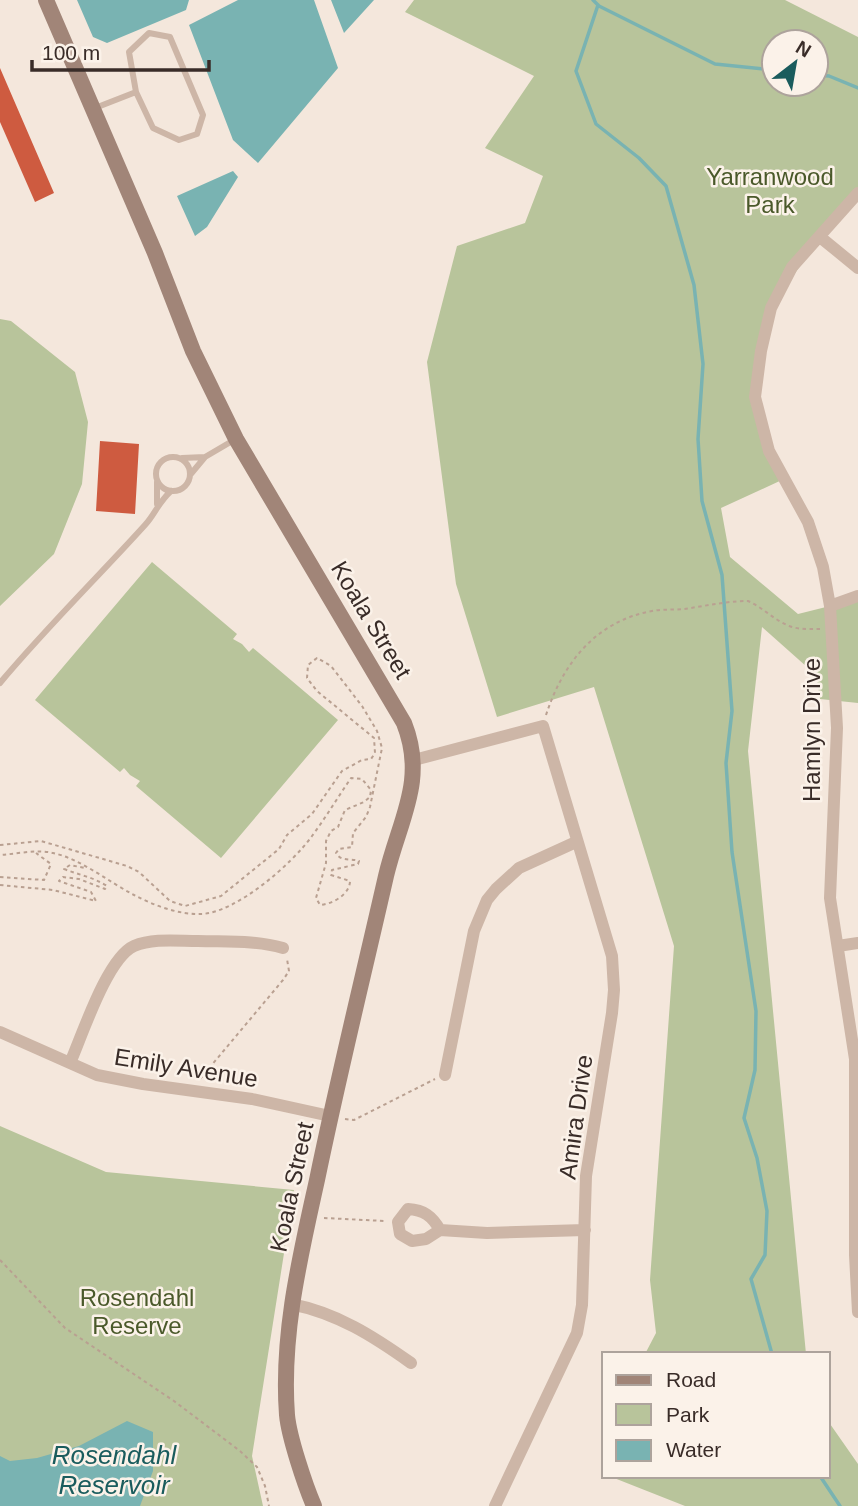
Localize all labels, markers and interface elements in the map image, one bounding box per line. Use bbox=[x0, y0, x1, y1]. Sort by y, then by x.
scale bar bbox=[32, 28, 208, 72]
north arrow bbox=[760, 28, 830, 98]
text: N bbox=[792, 36, 815, 61]
text: 100 m bbox=[42, 41, 100, 64]
park label: Yarranwood Park bbox=[706, 163, 834, 218]
street label: Koala Street bbox=[326, 556, 417, 684]
street label: Hamlyn Drive bbox=[798, 658, 825, 802]
street label: Emily Avenue bbox=[112, 1043, 260, 1092]
street label: Amira Drive bbox=[553, 1053, 598, 1181]
street label: Koala Street bbox=[265, 1119, 319, 1254]
park label: Rosendahl Reserve bbox=[80, 1284, 194, 1339]
legend bbox=[602, 1352, 830, 1478]
text: Road bbox=[666, 1368, 716, 1391]
text: Park bbox=[666, 1403, 710, 1426]
text: Water bbox=[666, 1438, 721, 1461]
water label: Rosendahl Reservoir bbox=[52, 1440, 177, 1500]

